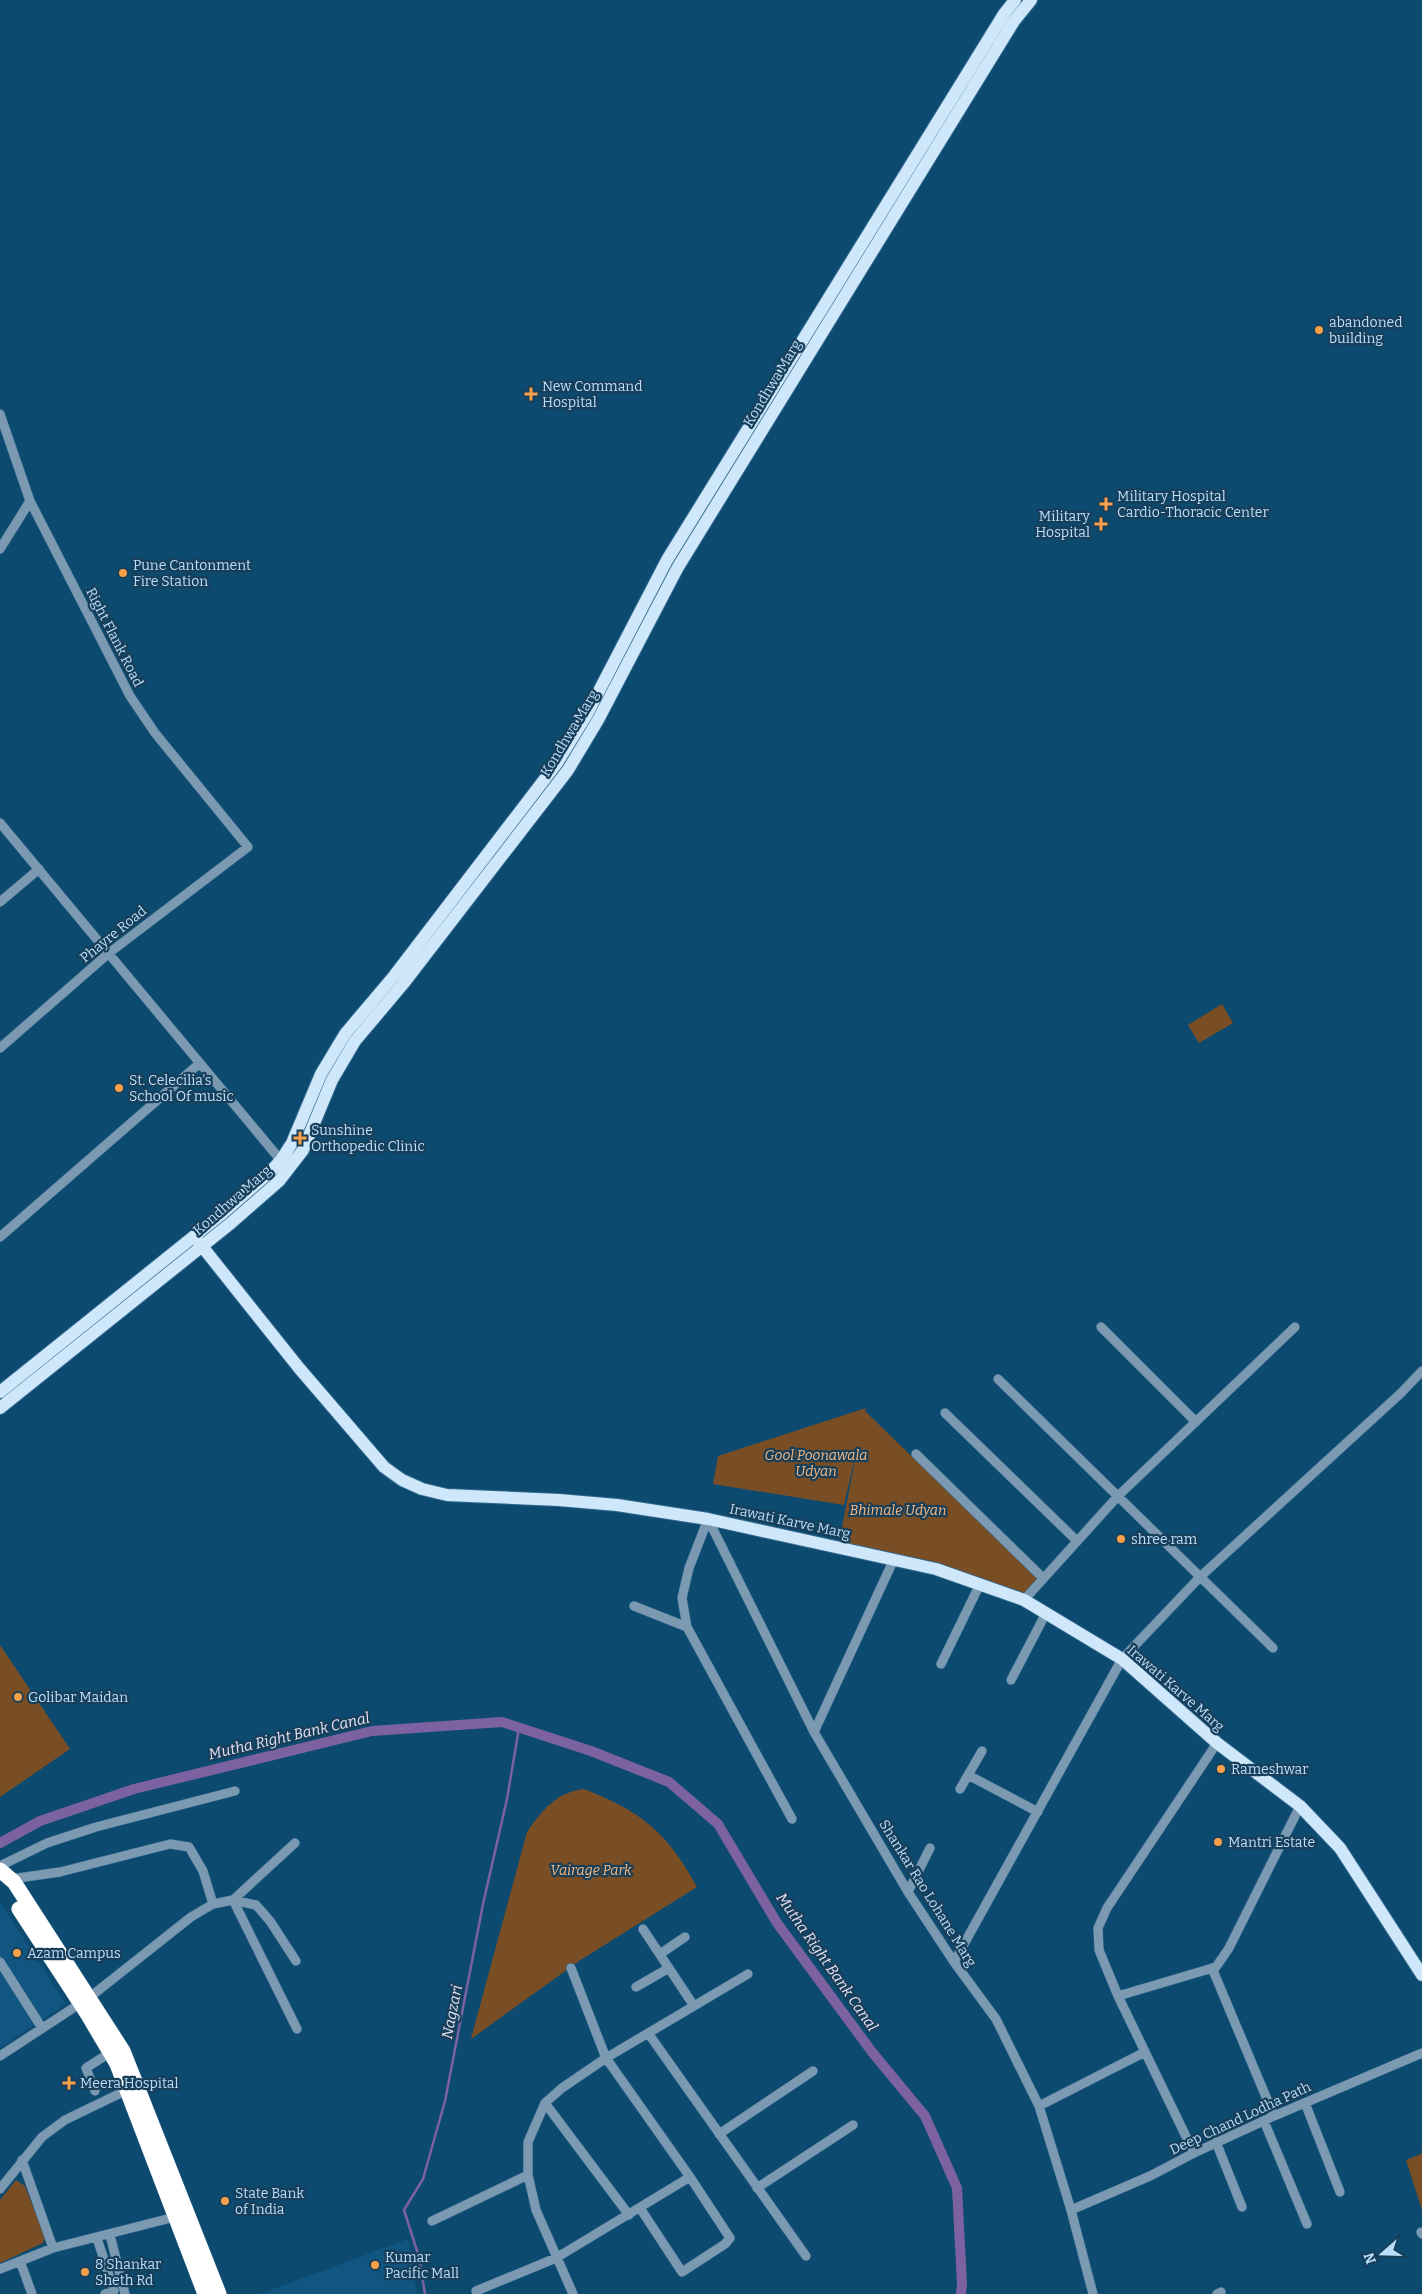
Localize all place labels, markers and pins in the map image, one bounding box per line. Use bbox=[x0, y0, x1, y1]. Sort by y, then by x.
place label: abandoned building bbox=[1329, 314, 1402, 347]
marker: abandoned building bbox=[1313, 324, 1325, 336]
place label: New Command Hospital bbox=[542, 378, 642, 411]
marker: New Command Hospital bbox=[524, 387, 538, 401]
place label: Military Hospital Cardio-Thoracic Center bbox=[1117, 488, 1269, 521]
marker: Military Hospital Cardio-Thoracic Center bbox=[1099, 497, 1113, 511]
place label: Military Hospital bbox=[1035, 508, 1091, 541]
marker: Military Hospital bbox=[1094, 517, 1108, 531]
place label: Pune Cantonment Fire Station bbox=[133, 557, 251, 590]
marker: Pune Cantonment Fire Station bbox=[117, 567, 129, 579]
place label: St. Celecilia's School Of music bbox=[129, 1072, 234, 1105]
marker: St. Celecilia's School Of music bbox=[113, 1082, 125, 1094]
place label: Sunshine Orthopedic Clinic bbox=[311, 1122, 425, 1155]
marker: Sunshine Orthopedic Clinic bbox=[293, 1131, 307, 1145]
place label: shree ram bbox=[1131, 1531, 1198, 1548]
marker: shree ram bbox=[1115, 1533, 1127, 1545]
place label: Golibar Maidan bbox=[28, 1689, 128, 1706]
marker: Golibar Maidan bbox=[12, 1691, 24, 1703]
place label: Rameshwar bbox=[1231, 1761, 1308, 1778]
marker: Rameshwar bbox=[1215, 1763, 1227, 1775]
place label: Mantri Estate bbox=[1228, 1834, 1315, 1851]
marker: Mantri Estate bbox=[1212, 1836, 1224, 1848]
place label: Azam Campus bbox=[27, 1945, 121, 1962]
marker: Azam Campus bbox=[11, 1947, 23, 1959]
place label: Meera Hospital bbox=[80, 2075, 179, 2092]
marker: Meera Hospital bbox=[62, 2076, 76, 2090]
place label: State Bank of India bbox=[235, 2185, 304, 2218]
marker: State Bank of India bbox=[219, 2195, 231, 2207]
place label: Kumar Pacific Mall bbox=[385, 2249, 459, 2282]
place label: 8 Shankar Sheth Rd bbox=[95, 2256, 161, 2289]
marker: Kumar Pacific Mall bbox=[369, 2259, 381, 2271]
marker: 8 Shankar Sheth Rd bbox=[79, 2266, 91, 2278]

